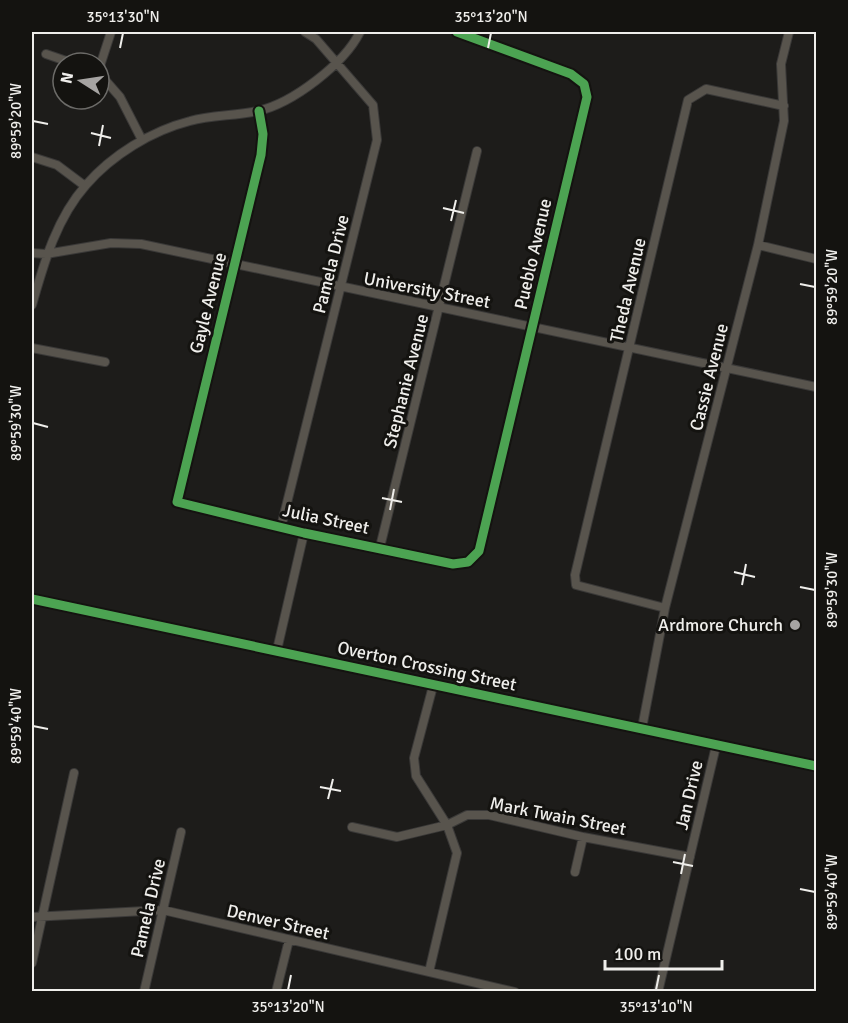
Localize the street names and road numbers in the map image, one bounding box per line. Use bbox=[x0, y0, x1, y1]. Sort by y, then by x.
street label: Pueblo Avenue bbox=[510, 196, 556, 312]
street label: Pamela Drive bbox=[308, 212, 354, 316]
street label: Theda Avenue bbox=[605, 236, 651, 344]
street label: Gayle Avenue bbox=[185, 250, 231, 356]
street label: University Street bbox=[362, 267, 492, 313]
street label: Stephanie Avenue bbox=[379, 312, 433, 450]
street label: Cassie Avenue bbox=[685, 321, 733, 433]
street label: Julia Street bbox=[281, 499, 371, 539]
street label: Overton Crossing Street bbox=[335, 636, 519, 696]
street label: Jan Drive bbox=[670, 758, 708, 832]
street label: Mark Twain Street bbox=[488, 792, 628, 840]
street label: Pamela Drive bbox=[126, 856, 170, 960]
street label: Denver Street bbox=[225, 900, 331, 944]

